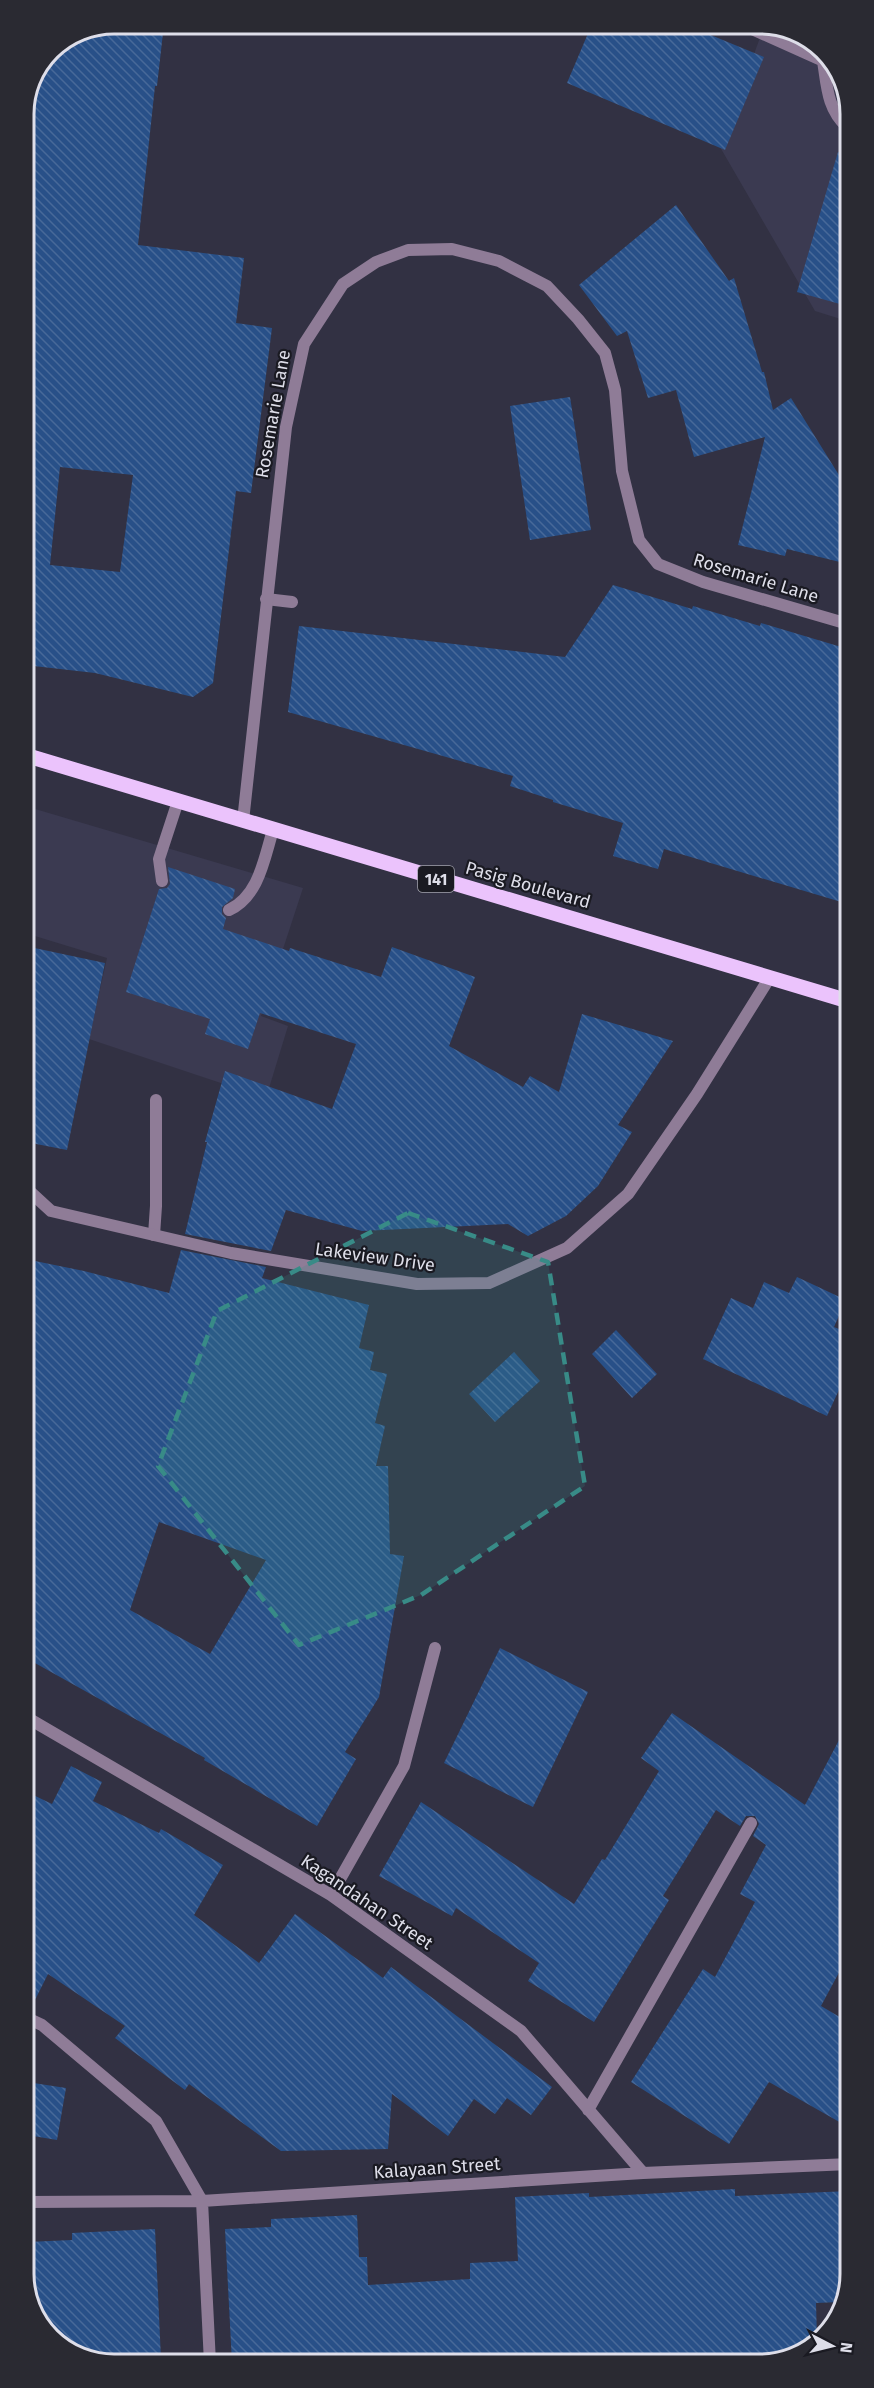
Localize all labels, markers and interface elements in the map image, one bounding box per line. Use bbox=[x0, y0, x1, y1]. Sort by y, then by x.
street label: Rosemarie Lane bbox=[251, 348, 295, 480]
street label: Rosemarie Lane bbox=[691, 548, 821, 608]
street label: Pasig Boulevard bbox=[463, 857, 593, 913]
road number: 141 bbox=[418, 866, 454, 892]
street label: Lakeview Drive bbox=[314, 1238, 436, 1276]
street label: Kagandahan Street bbox=[297, 1850, 438, 1955]
street label: Kalayaan Street bbox=[373, 2153, 502, 2183]
north arrow bbox=[802, 2316, 862, 2376]
text: N bbox=[836, 2341, 856, 2354]

